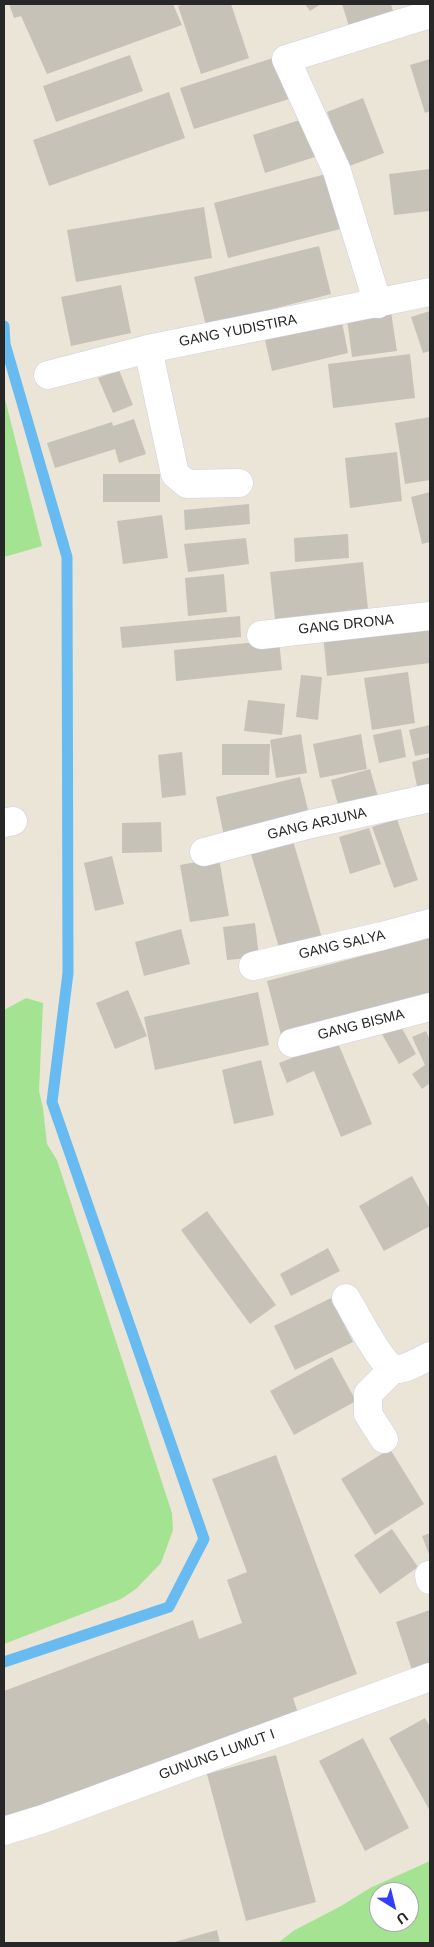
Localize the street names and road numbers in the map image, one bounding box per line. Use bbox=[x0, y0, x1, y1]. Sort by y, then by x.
street label: GANG YUDISTIRA bbox=[178, 311, 298, 351]
street label: GANG DRONA bbox=[298, 612, 394, 638]
street label: GANG ARJUNA bbox=[266, 804, 368, 844]
street label: GANG SALYA bbox=[297, 927, 387, 963]
street label: GANG BISMA bbox=[316, 1006, 406, 1044]
street label: GUNUNG LUMUT I bbox=[157, 1726, 277, 1784]

